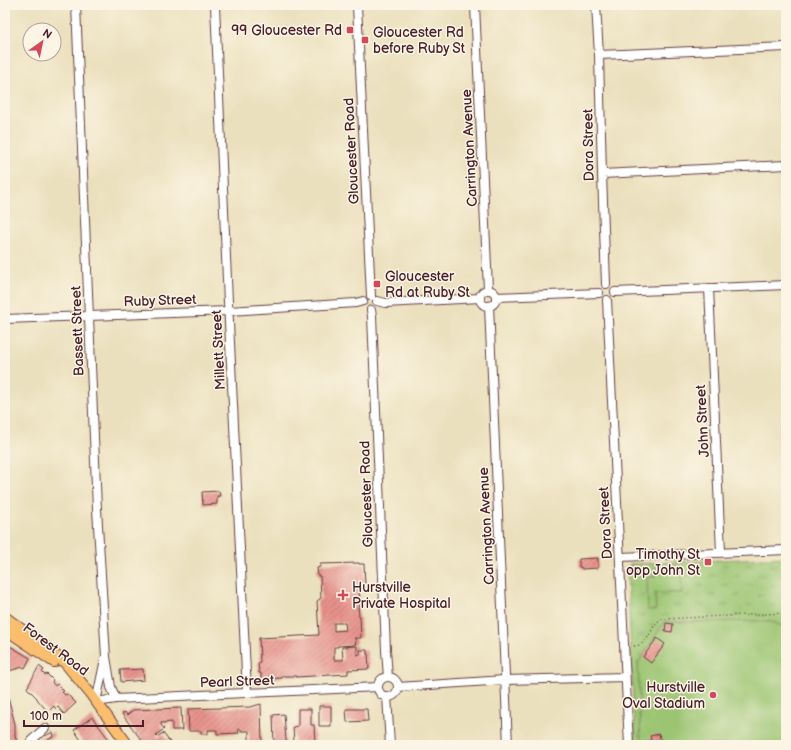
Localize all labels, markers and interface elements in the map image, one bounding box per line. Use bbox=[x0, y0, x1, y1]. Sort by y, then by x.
north arrow bbox=[22, 22, 62, 62]
place label: 99 Gloucester Rd bbox=[231, 22, 342, 39]
place label: Gloucester Rd before Ruby St bbox=[373, 24, 466, 57]
marker: 99 Gloucester Rd bbox=[345, 25, 355, 35]
text: N bbox=[40, 26, 54, 42]
marker: Gloucester Rd before Ruby St bbox=[360, 35, 370, 45]
street label: Carrington Avenue bbox=[458, 89, 481, 207]
street label: Gloucester Road bbox=[340, 97, 363, 205]
street label: Dora Street bbox=[579, 108, 598, 181]
place label: Gloucester Rd at Ruby St bbox=[385, 268, 471, 301]
marker: Gloucester Rd at Ruby St bbox=[372, 279, 382, 289]
street label: Bassett Street bbox=[67, 285, 88, 376]
street label: Ruby Street bbox=[123, 291, 197, 310]
street label: Millett Street bbox=[208, 309, 229, 391]
street label: John Street bbox=[692, 384, 713, 458]
street label: Gloucester Road bbox=[356, 440, 377, 548]
street label: Carrington Avenue bbox=[475, 467, 498, 585]
street label: Dora Street bbox=[595, 486, 616, 560]
place label: Timothy St opp John St bbox=[626, 546, 701, 579]
marker: Timothy St opp John St bbox=[703, 557, 713, 567]
place label: Hurstville Private Hospital bbox=[352, 579, 451, 612]
marker: Hurstville Private Hospital bbox=[337, 589, 349, 601]
street label: Forest Road bbox=[20, 619, 92, 680]
street label: Pearl Street bbox=[199, 672, 275, 691]
place label: Hurstville Oval Stadium bbox=[622, 679, 705, 712]
marker: Hurstville Oval Stadium bbox=[708, 690, 718, 700]
scale bar bbox=[24, 702, 143, 728]
text: 100 m bbox=[30, 709, 62, 724]

